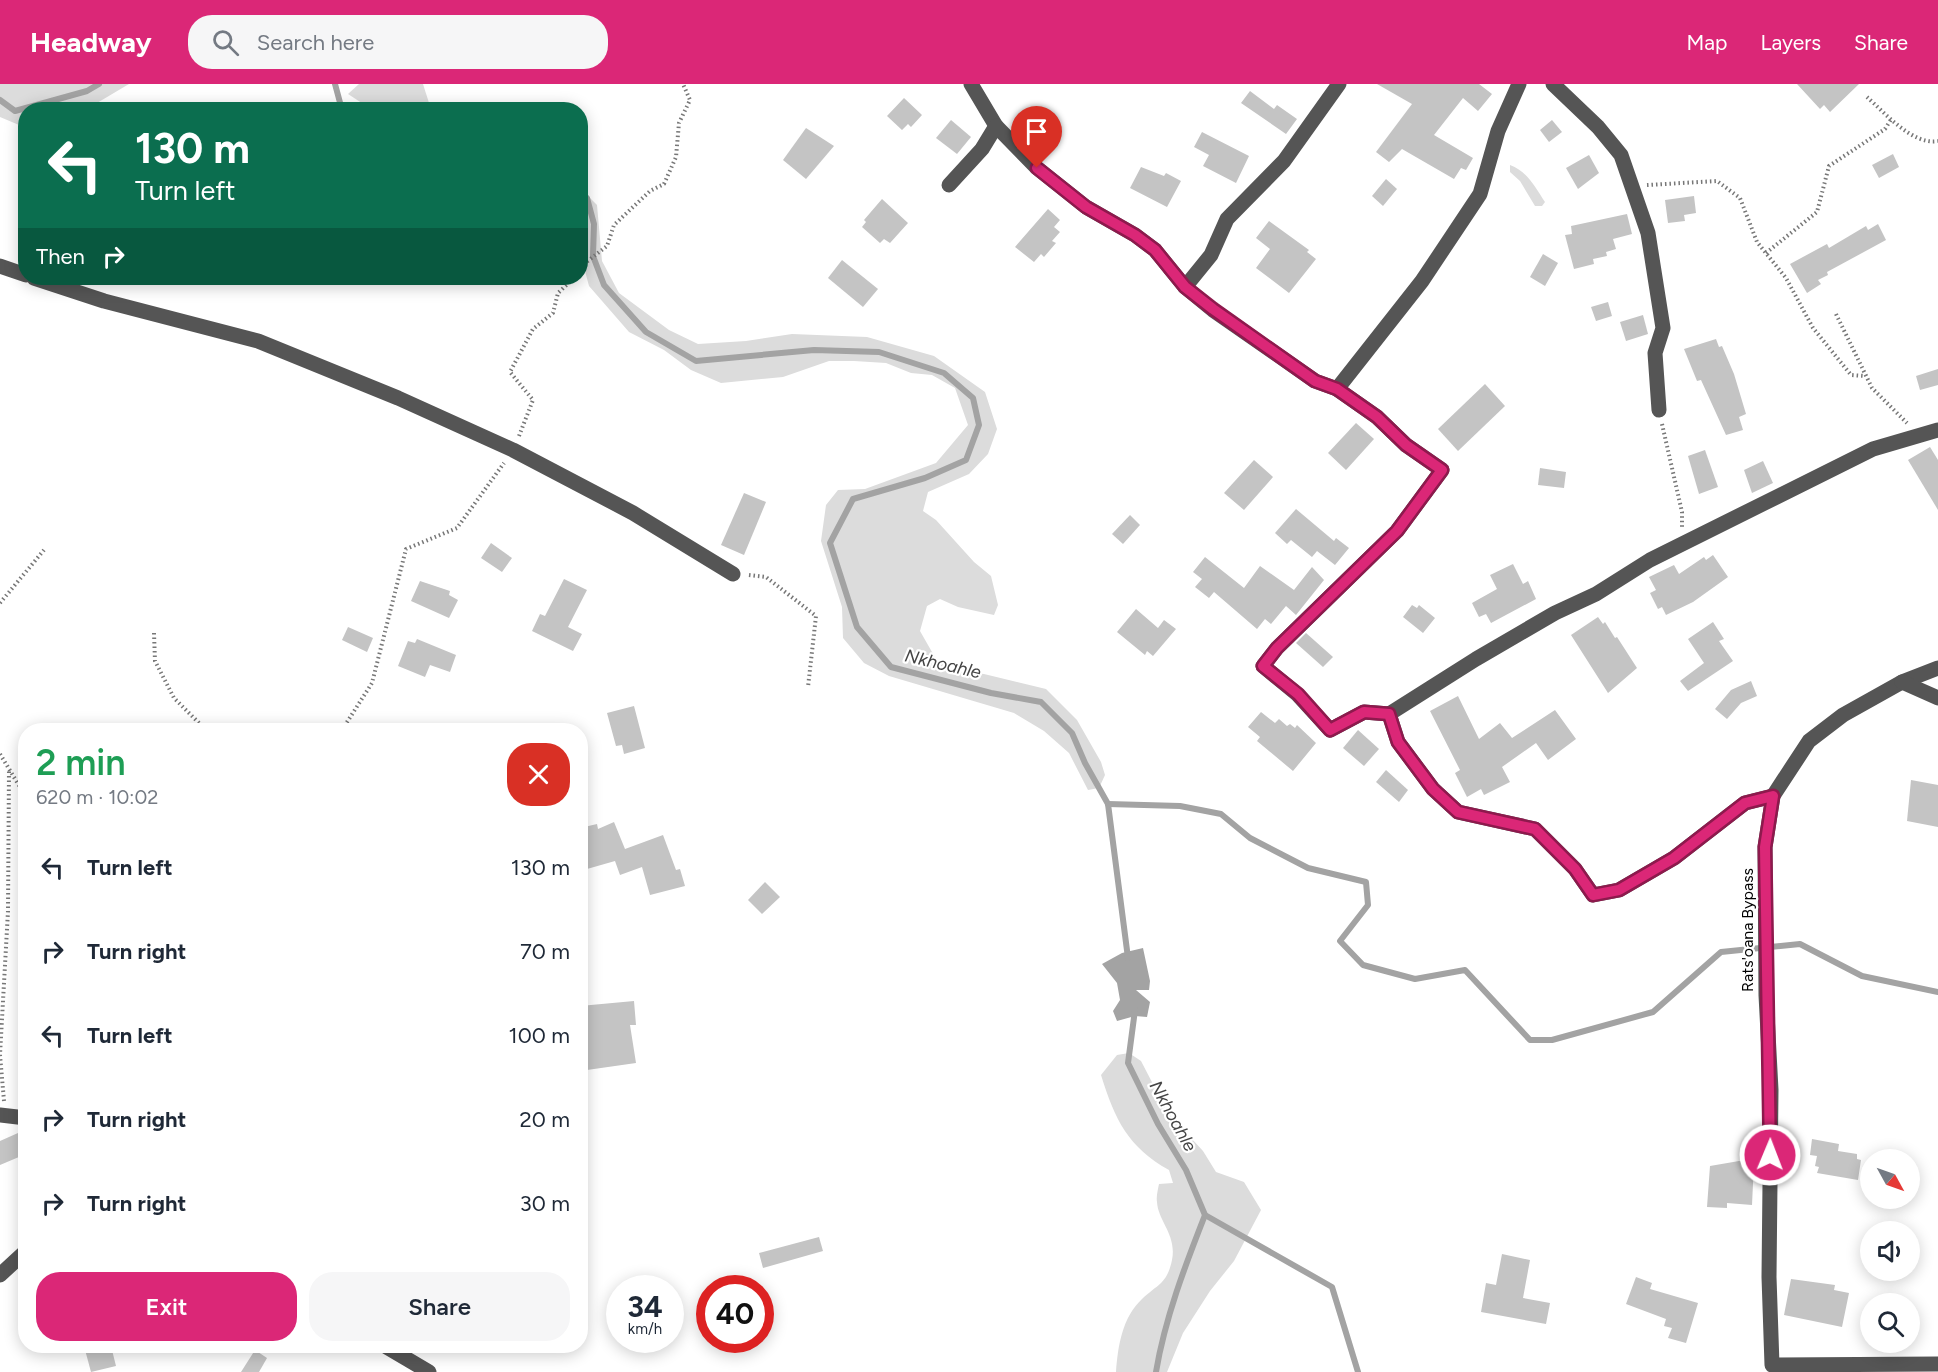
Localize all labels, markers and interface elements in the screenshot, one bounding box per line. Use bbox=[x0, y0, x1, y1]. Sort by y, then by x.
search box bbox=[188, 15, 608, 69]
text: Headway bbox=[30, 25, 152, 59]
icon: search bbox=[209, 26, 242, 59]
text: Search here bbox=[257, 29, 374, 56]
text: Map bbox=[1687, 30, 1727, 55]
text: Layers bbox=[1760, 30, 1821, 55]
text: Share bbox=[1854, 30, 1908, 55]
pin bbox=[1011, 106, 1062, 168]
icon: arrive bbox=[1020, 115, 1053, 148]
text: 130 m bbox=[135, 123, 250, 174]
icon: left bbox=[36, 126, 114, 204]
text: Turn left bbox=[135, 174, 235, 207]
icon: right bbox=[97, 240, 130, 273]
text: Then bbox=[36, 243, 85, 270]
water label: Nkhoahle bbox=[903, 645, 983, 683]
text: 2 min bbox=[36, 741, 126, 784]
button: close bbox=[507, 743, 570, 806]
text: 620 m · 10:02 bbox=[36, 785, 158, 809]
icon: left bbox=[36, 851, 69, 884]
text: Turn left bbox=[87, 854, 173, 881]
text: 130 m bbox=[511, 854, 570, 881]
street label: Rats'oana Bypass bbox=[1738, 868, 1757, 992]
icon: right bbox=[36, 935, 69, 968]
text: Turn right bbox=[87, 938, 186, 965]
text: 70 m bbox=[520, 938, 570, 965]
icon: left bbox=[36, 1019, 69, 1052]
text: Turn left bbox=[87, 1022, 173, 1049]
text: 100 m bbox=[509, 1022, 570, 1049]
water label: Nkhoahle bbox=[1145, 1077, 1202, 1155]
icon: right bbox=[36, 1103, 69, 1136]
text: Turn right bbox=[87, 1106, 186, 1133]
text: 20 m bbox=[519, 1106, 570, 1133]
position arrow bbox=[1738, 1123, 1802, 1187]
north arrow bbox=[1860, 1149, 1920, 1209]
map controls bbox=[1860, 1149, 1920, 1353]
icon: right bbox=[36, 1187, 69, 1220]
text: Turn right bbox=[87, 1190, 186, 1217]
text: 30 m bbox=[520, 1190, 570, 1217]
button: sound bbox=[1860, 1221, 1920, 1281]
button: Exit bbox=[36, 1272, 297, 1341]
button: Share bbox=[309, 1272, 570, 1341]
speed limit sign: 40 bbox=[696, 1275, 774, 1353]
text: 34 bbox=[627, 1288, 663, 1325]
button: search bbox=[1860, 1293, 1920, 1353]
text: km/h bbox=[628, 1320, 662, 1338]

